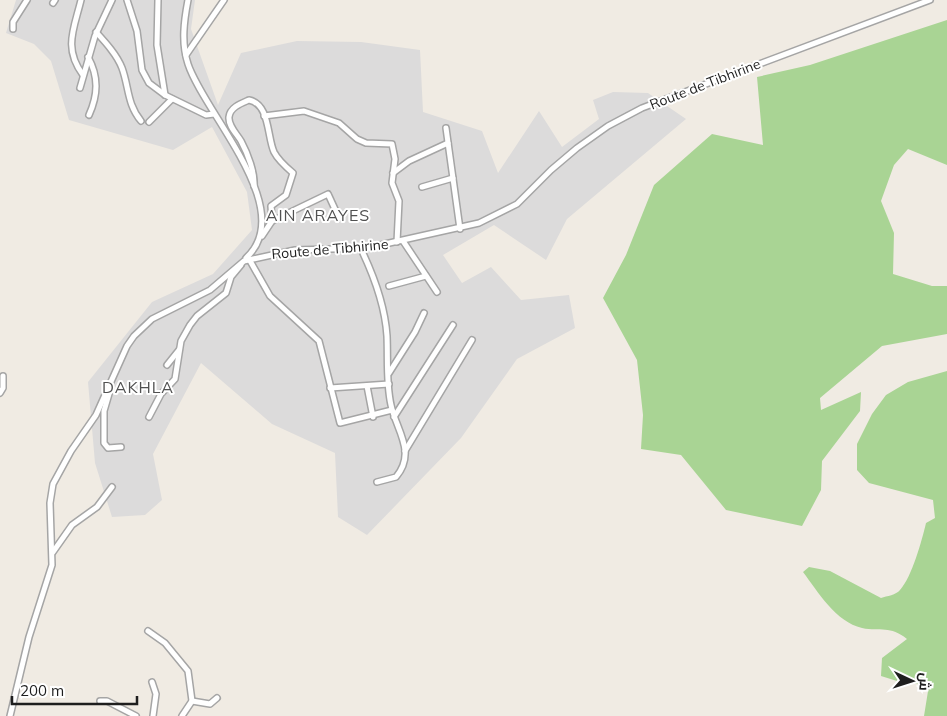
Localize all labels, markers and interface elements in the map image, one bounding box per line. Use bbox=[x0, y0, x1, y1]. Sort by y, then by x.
street label: Route de Tibhirine bbox=[647, 55, 763, 113]
district label: AIN ARAYES bbox=[266, 205, 370, 225]
street label: Route de Tibhirine bbox=[271, 235, 389, 263]
district label: DAKHLA bbox=[102, 377, 174, 397]
north arrow bbox=[887, 656, 937, 706]
text: ش bbox=[915, 672, 935, 692]
scale bar bbox=[12, 674, 138, 706]
text: 200 m bbox=[20, 681, 64, 700]

